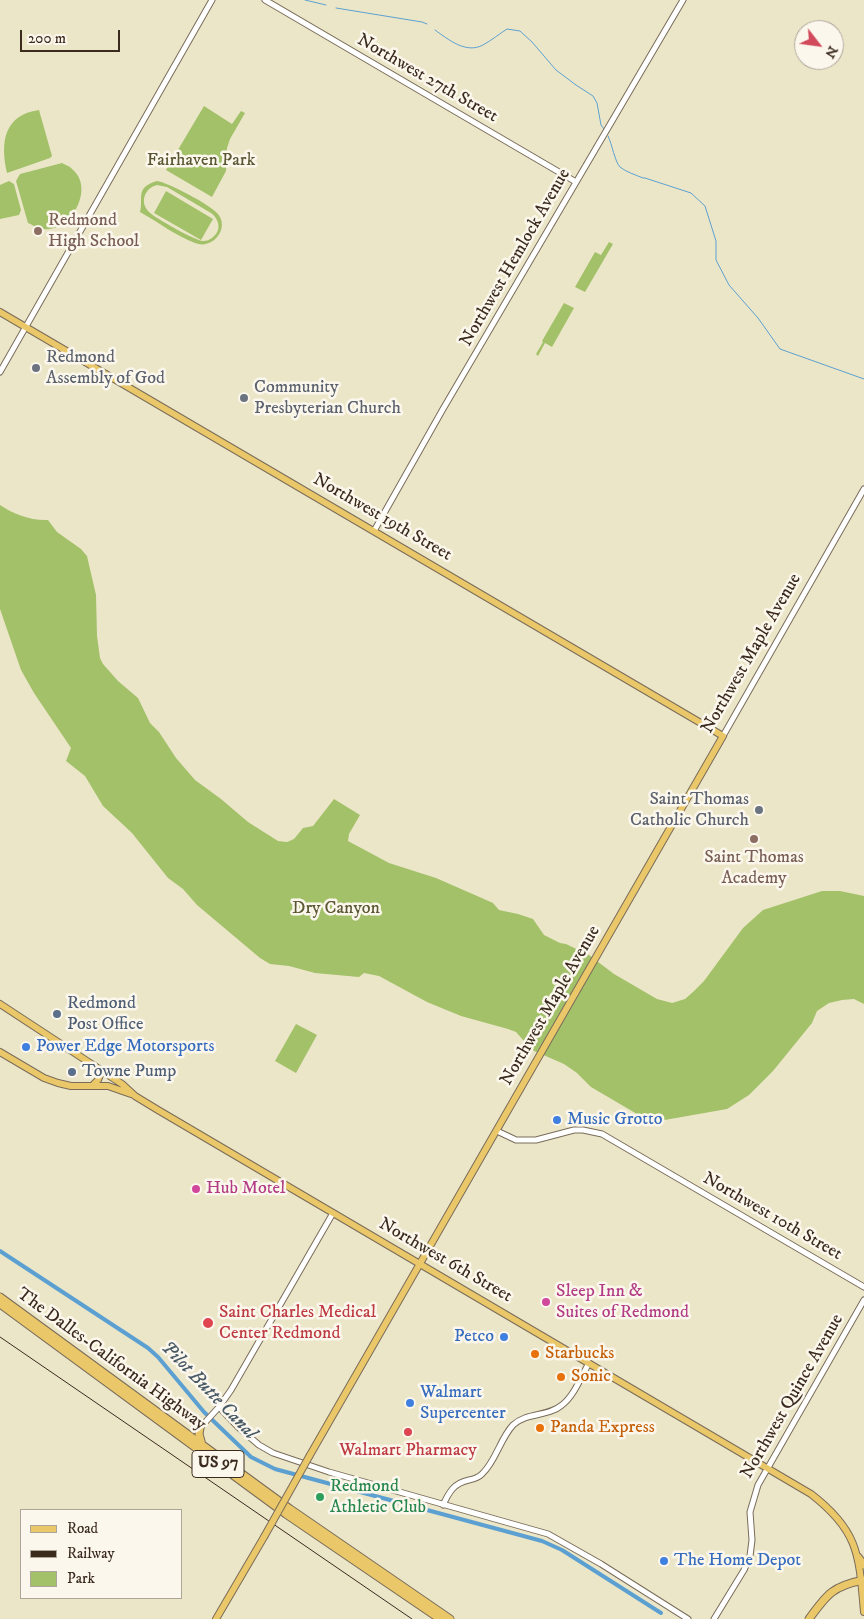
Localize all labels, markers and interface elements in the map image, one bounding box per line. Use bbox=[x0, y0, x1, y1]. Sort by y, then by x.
scale bar bbox=[22, 20, 122, 52]
north arrow bbox=[794, 20, 844, 70]
text: 200 m bbox=[28, 29, 66, 48]
street label: Northwest 27th Street bbox=[353, 30, 501, 128]
text: N bbox=[820, 43, 842, 61]
park label: Fairhaven Park bbox=[147, 150, 255, 172]
street label: Northwest Hemlock Avenue bbox=[456, 165, 576, 351]
place label: Redmond High School bbox=[48, 210, 139, 252]
marker: Redmond High School bbox=[32, 225, 44, 237]
place label: Redmond Assembly of God bbox=[46, 347, 165, 389]
marker: Redmond Assembly of God bbox=[30, 362, 42, 374]
place label: Community Presbyterian Church bbox=[254, 377, 401, 419]
marker: Community Presbyterian Church bbox=[238, 392, 250, 404]
street label: Northwest 19th Street bbox=[309, 469, 455, 567]
street label: Northwest Maple Avenue bbox=[697, 570, 807, 738]
place label: Saint Thomas Catholic Church bbox=[630, 789, 749, 832]
marker: Saint Thomas Catholic Church bbox=[753, 804, 765, 816]
marker: Saint Thomas Academy bbox=[748, 833, 760, 845]
place label: Saint Thomas Academy bbox=[704, 847, 804, 890]
park label: Dry Canyon bbox=[292, 898, 380, 920]
street label: Northwest Maple Avenue bbox=[496, 922, 606, 1090]
place label: Redmond Post Office bbox=[67, 993, 143, 1036]
marker: Redmond Post Office bbox=[51, 1008, 63, 1020]
place label: Power Edge Motorsports bbox=[36, 1036, 214, 1058]
marker: Power Edge Motorsports bbox=[20, 1041, 32, 1053]
place label: Towne Pump bbox=[82, 1061, 176, 1083]
marker: Towne Pump bbox=[66, 1066, 78, 1078]
place label: Music Grotto bbox=[567, 1109, 662, 1131]
marker: Music Grotto bbox=[551, 1114, 563, 1126]
street label: Northwest 10th Street bbox=[698, 1168, 846, 1266]
place label: Hub Motel bbox=[206, 1178, 285, 1200]
marker: Hub Motel bbox=[190, 1183, 202, 1195]
street label: Northwest 6th Street bbox=[374, 1214, 516, 1308]
place label: Sleep Inn & Suites of Redmond bbox=[556, 1281, 689, 1324]
street label: The Dalles-California Highway bbox=[12, 1284, 210, 1436]
marker: Sleep Inn & Suites of Redmond bbox=[540, 1296, 552, 1308]
place label: Saint Charles Medical Center Redmond bbox=[219, 1302, 376, 1345]
street label: Northwest Quince Avenue bbox=[737, 1311, 849, 1483]
marker: Saint Charles Medical Center Redmond bbox=[201, 1316, 215, 1330]
place label: Petco bbox=[454, 1326, 494, 1348]
marker: Petco bbox=[498, 1331, 510, 1343]
water label: Pilot Butte Canal bbox=[155, 1337, 261, 1445]
place label: Starbucks bbox=[545, 1343, 614, 1365]
marker: Starbucks bbox=[529, 1348, 541, 1360]
place label: Sonic bbox=[571, 1366, 611, 1388]
marker: Sonic bbox=[555, 1371, 567, 1383]
place label: Walmart Supercenter bbox=[420, 1382, 506, 1425]
marker: Walmart Supercenter bbox=[404, 1397, 416, 1409]
place label: Panda Express bbox=[550, 1417, 655, 1439]
marker: Panda Express bbox=[534, 1422, 546, 1434]
marker: Walmart Pharmacy bbox=[402, 1426, 414, 1438]
place label: Walmart Pharmacy bbox=[339, 1440, 477, 1462]
road number: US 97 bbox=[192, 1450, 244, 1478]
place label: Redmond Athletic Club bbox=[330, 1476, 426, 1518]
marker: Redmond Athletic Club bbox=[314, 1491, 326, 1503]
legend bbox=[20, 1509, 182, 1599]
text: Road bbox=[67, 1519, 98, 1538]
text: Railway bbox=[67, 1544, 115, 1563]
place label: The Home Depot bbox=[674, 1550, 801, 1572]
marker: The Home Depot bbox=[658, 1555, 670, 1567]
text: Park bbox=[67, 1569, 95, 1588]

